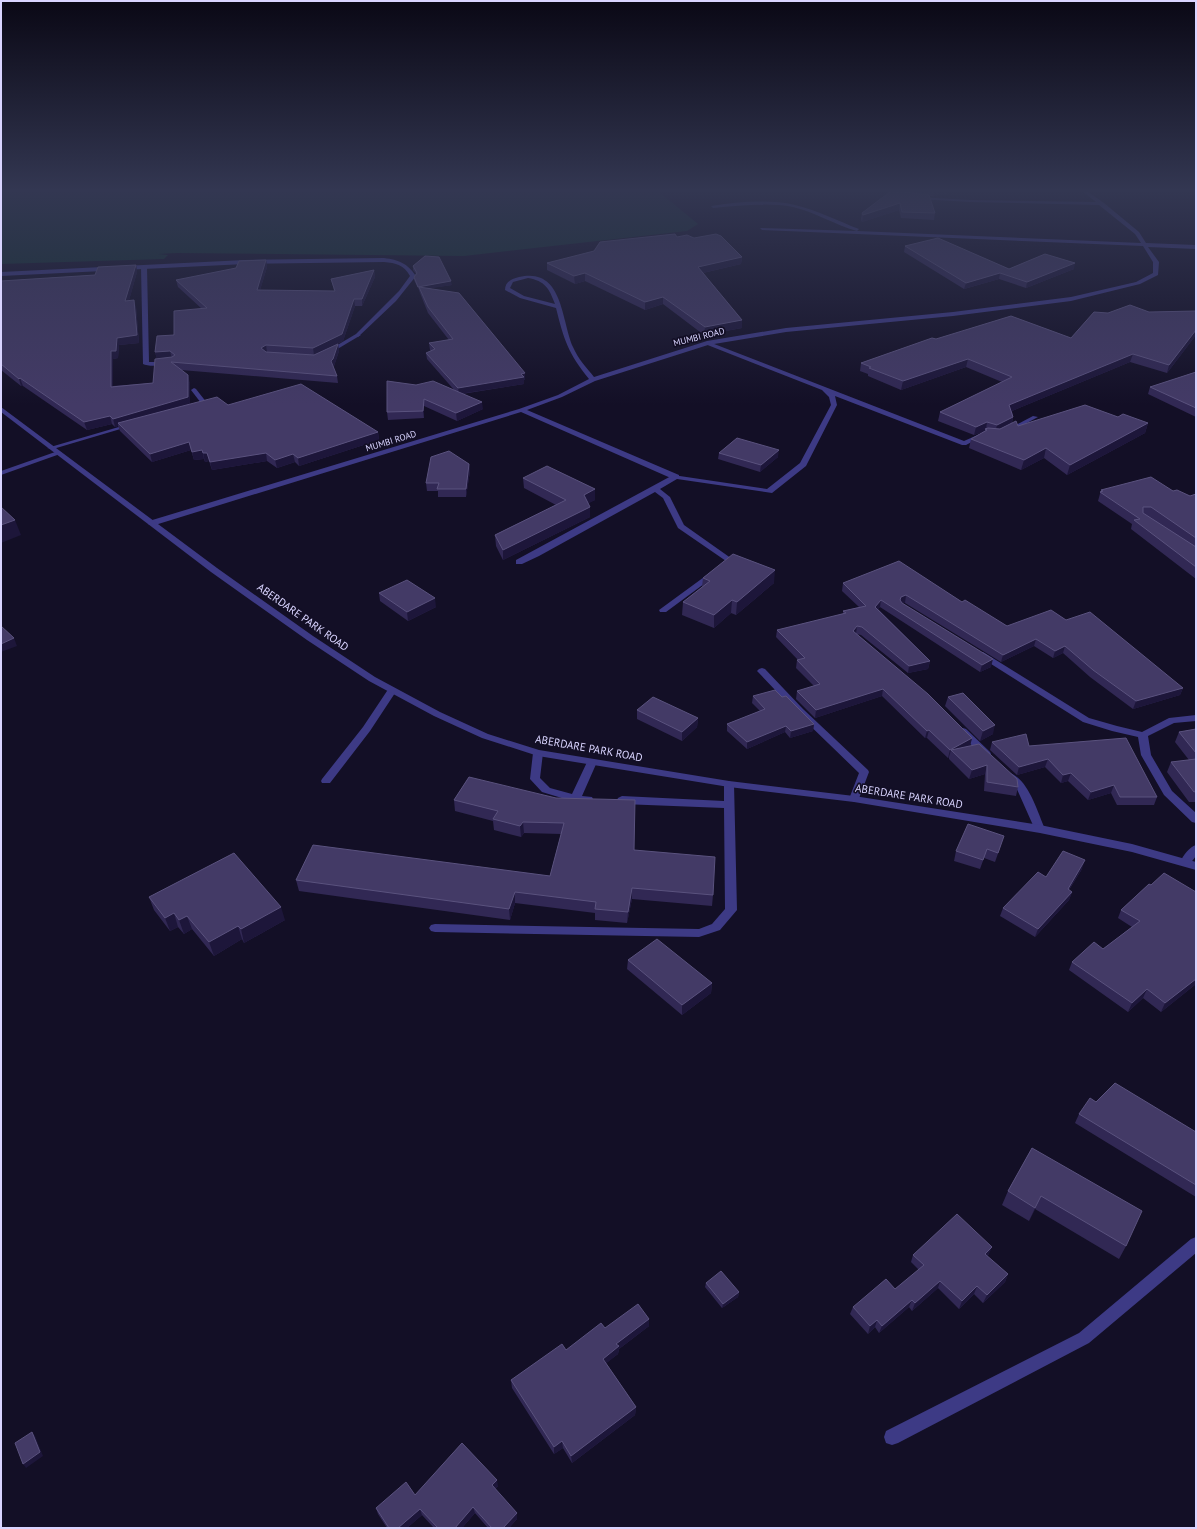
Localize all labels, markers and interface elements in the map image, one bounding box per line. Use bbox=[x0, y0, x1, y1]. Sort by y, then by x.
street label: MUMBI ROAD bbox=[672, 325, 726, 348]
street label: MUMBI ROAD bbox=[364, 428, 418, 453]
street label: ABERDARE PARK ROAD bbox=[254, 580, 352, 654]
street label: ABERDARE PARK ROAD bbox=[534, 732, 644, 764]
street label: ABERDARE PARK ROAD bbox=[854, 781, 964, 811]

